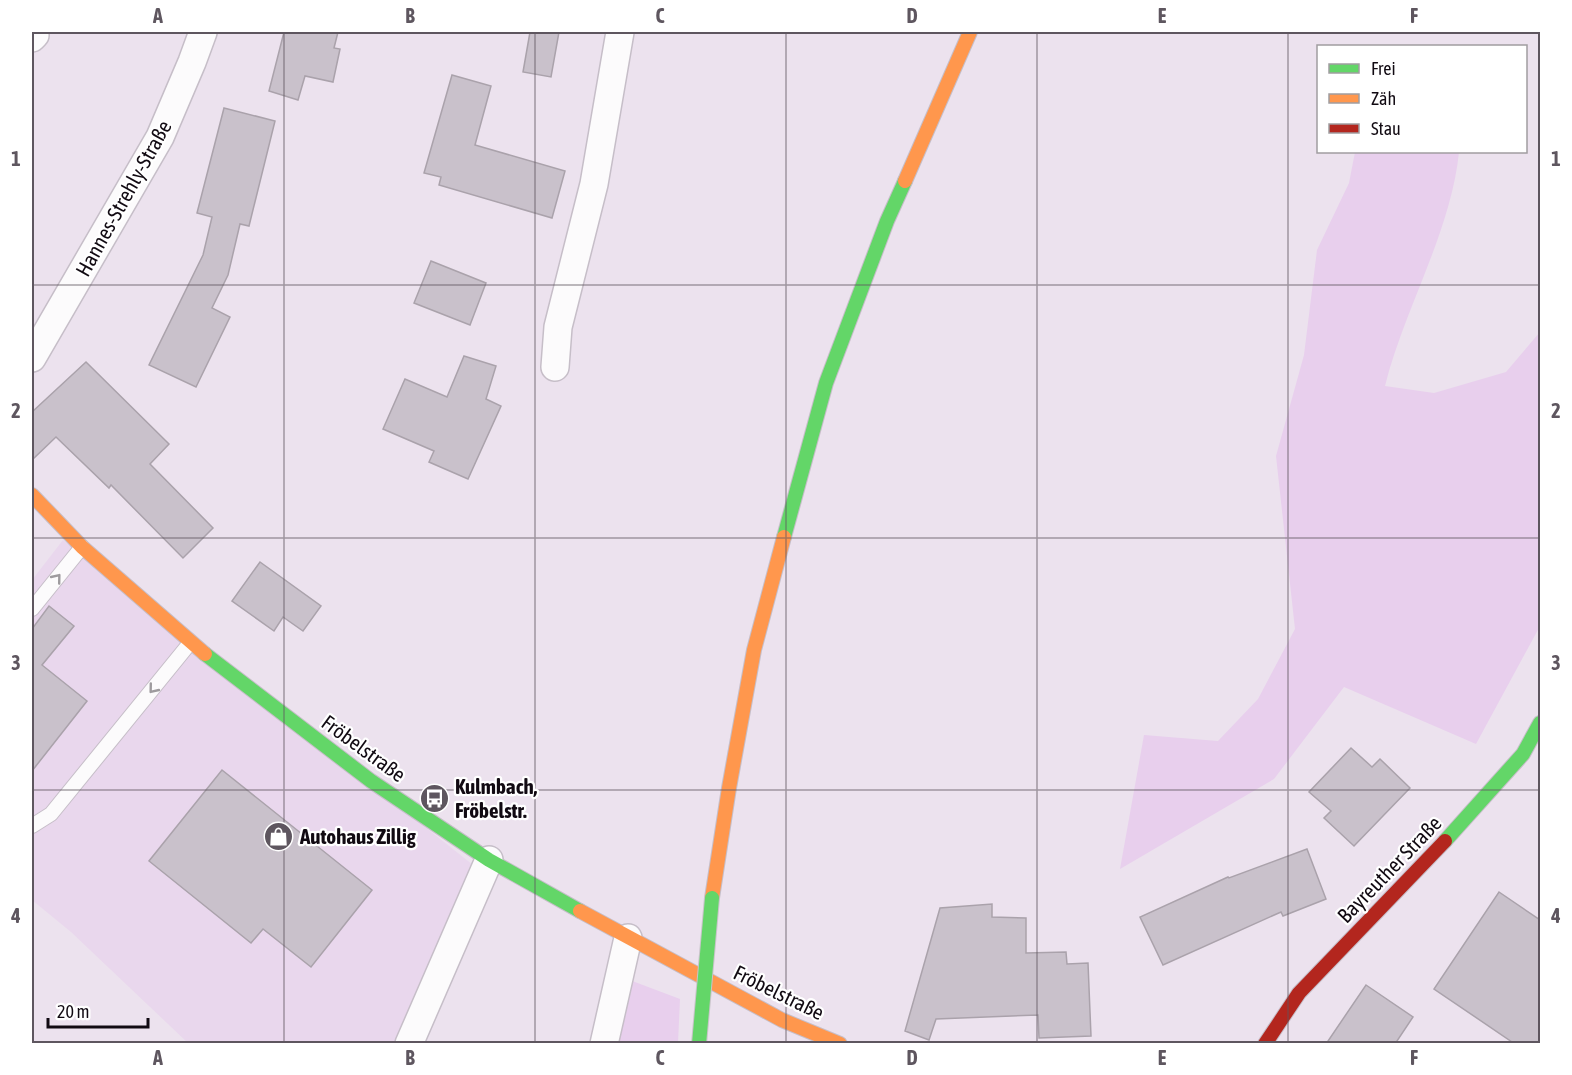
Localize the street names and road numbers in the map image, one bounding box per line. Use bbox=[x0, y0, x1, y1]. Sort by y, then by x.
street label: Hannes-Strehly-Straße bbox=[70, 116, 176, 280]
street label: Fröbelstraße bbox=[317, 710, 411, 786]
street label: Bayreuther Straße bbox=[1332, 811, 1446, 927]
street label: Fröbelstraße bbox=[730, 960, 828, 1024]

